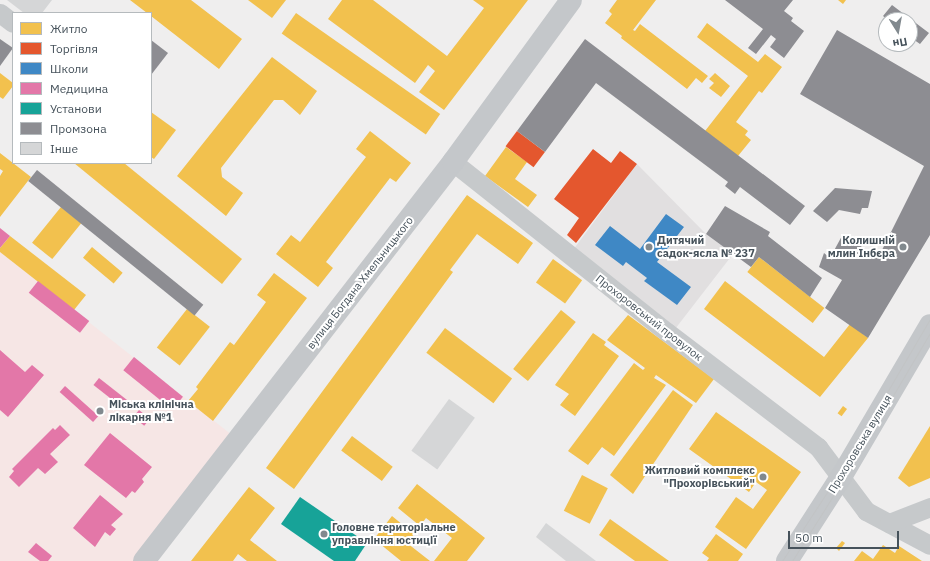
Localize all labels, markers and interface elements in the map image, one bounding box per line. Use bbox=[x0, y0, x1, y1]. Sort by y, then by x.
legend bbox=[12, 12, 152, 164]
north arrow bbox=[878, 12, 918, 52]
text: Житло bbox=[50, 21, 88, 36]
text: Пн bbox=[892, 35, 909, 51]
text: Торгівля bbox=[50, 41, 98, 56]
text: Школи bbox=[50, 61, 88, 76]
text: Медицина bbox=[50, 81, 108, 96]
text: Установи bbox=[50, 101, 102, 116]
text: Промзона bbox=[50, 121, 107, 136]
text: Інше bbox=[50, 141, 78, 156]
street label: вулиця Богдана Хмельницького bbox=[304, 214, 416, 352]
place label: Дитячий садок-ясла № 237 bbox=[657, 234, 755, 260]
place label: Колишній млин Інбєра bbox=[828, 234, 895, 260]
marker: Дитячий садок-ясла № 237 bbox=[644, 242, 654, 252]
marker: Колишній млин Інбєра bbox=[898, 242, 908, 252]
street label: Прохоровський провулок bbox=[593, 272, 705, 364]
street label: Прохоровська вулиця bbox=[825, 392, 895, 496]
place label: Міська клінічна лікарня №1 bbox=[109, 398, 194, 424]
marker: Міська клінічна лікарня №1 bbox=[94, 405, 106, 417]
place label: Житловий комплекс "Прохорівський" bbox=[645, 464, 755, 490]
marker: Житловий комплекс "Прохорівський" bbox=[758, 472, 768, 482]
place label: Головне територіальне управління юстиції bbox=[332, 521, 456, 547]
scale bar bbox=[790, 523, 901, 549]
marker: Головне територіальне управління юстиції bbox=[319, 529, 329, 539]
text: 50 m bbox=[795, 530, 823, 545]

